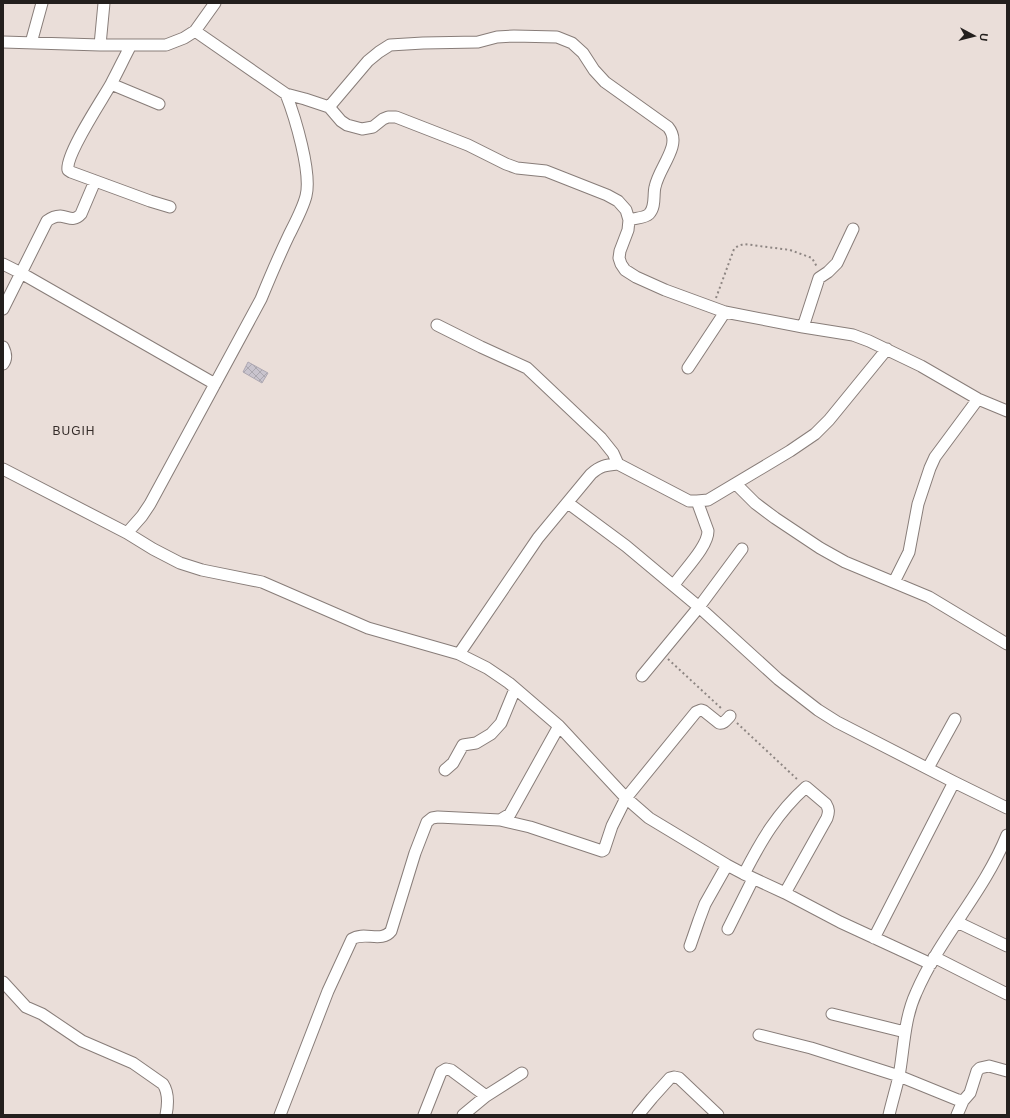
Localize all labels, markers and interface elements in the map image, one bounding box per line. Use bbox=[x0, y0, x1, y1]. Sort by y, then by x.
north arrow bbox=[954, 16, 994, 56]
text: U bbox=[977, 33, 990, 42]
district label: BUGIH bbox=[52, 424, 96, 438]

